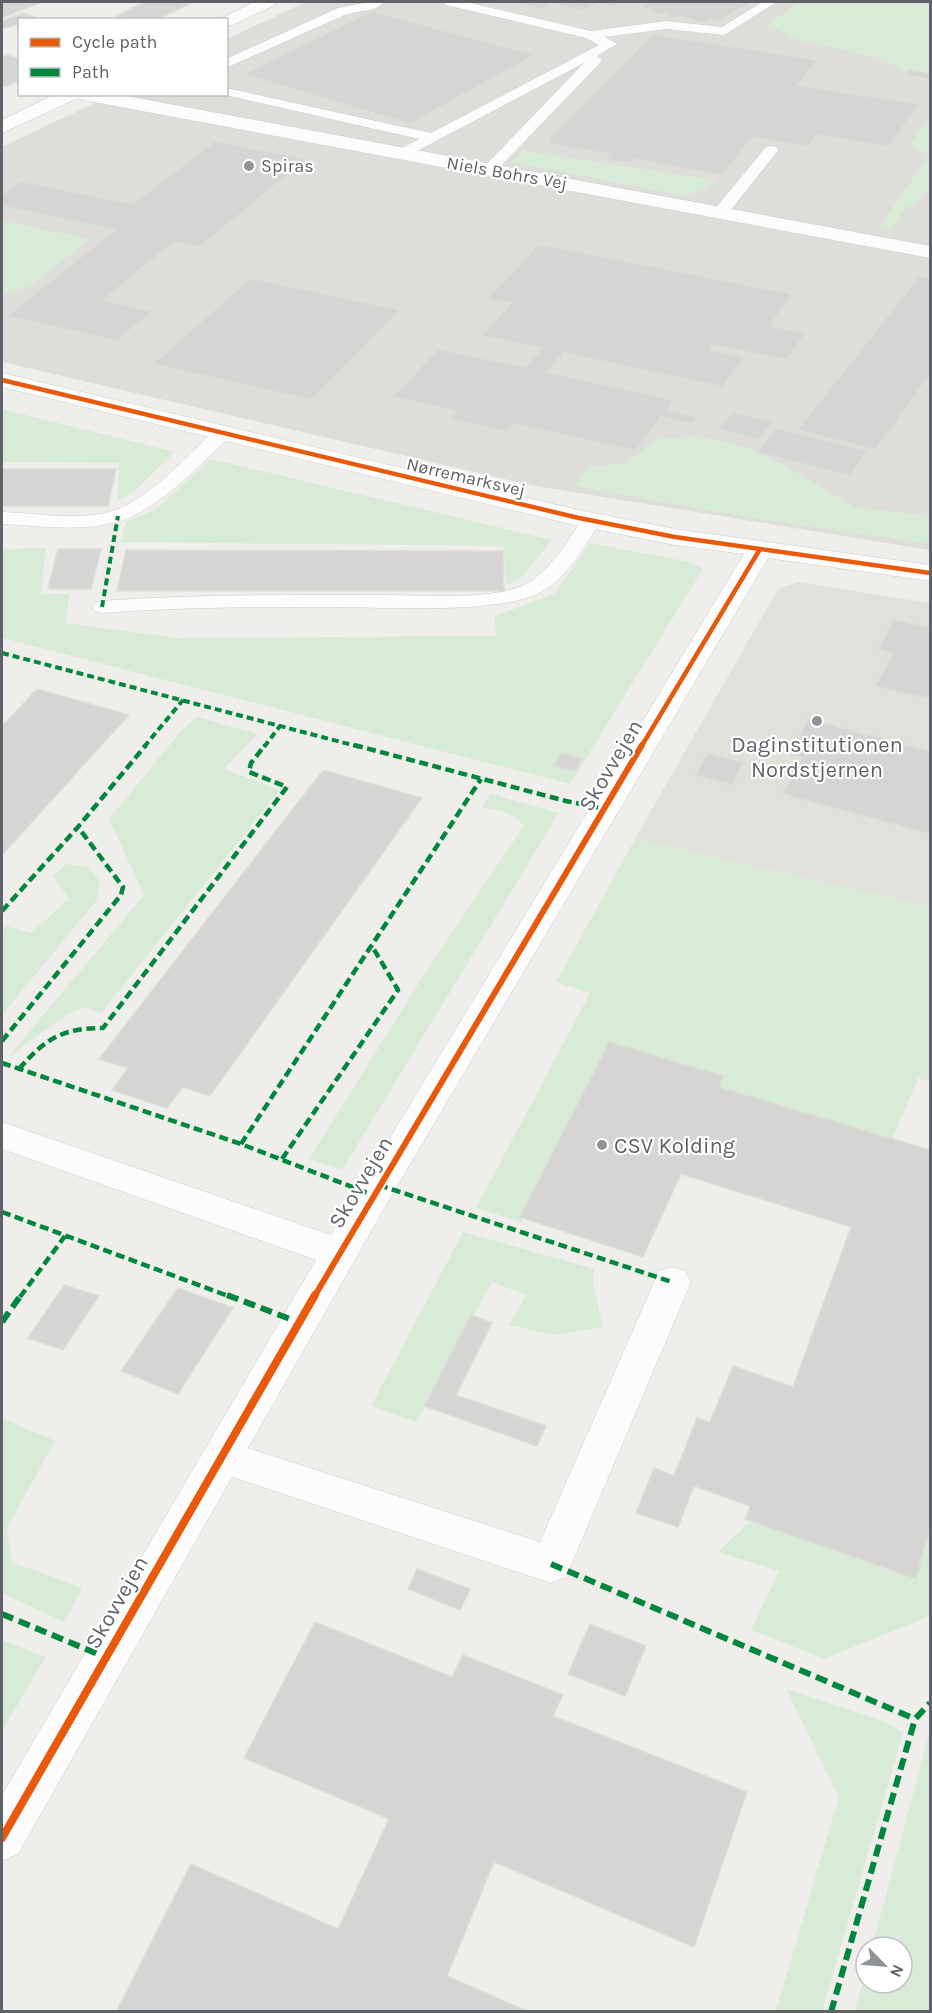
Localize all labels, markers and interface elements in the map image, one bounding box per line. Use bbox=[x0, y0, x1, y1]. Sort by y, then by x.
legend bbox=[18, 18, 228, 96]
text: Cycle path bbox=[72, 31, 157, 53]
text: Path bbox=[72, 61, 110, 83]
street label: Niels Bohrs Vej bbox=[445, 152, 569, 194]
place label: Spiras bbox=[261, 155, 314, 177]
marker: Spiras bbox=[242, 159, 256, 173]
street label: Nørremarksvej bbox=[404, 453, 528, 501]
marker: Daginstitutionen Nordstjernen bbox=[810, 714, 824, 728]
street label: Skovvejen bbox=[573, 715, 648, 816]
place label: Daginstitutionen Nordstjernen bbox=[731, 732, 903, 783]
street label: Skovvejen bbox=[323, 1132, 398, 1233]
place label: CSV Kolding bbox=[614, 1133, 736, 1159]
marker: CSV Kolding bbox=[595, 1138, 609, 1152]
street label: Skovvejen bbox=[80, 1552, 154, 1653]
north arrow bbox=[854, 1935, 914, 1995]
text: N bbox=[886, 1962, 908, 1980]

